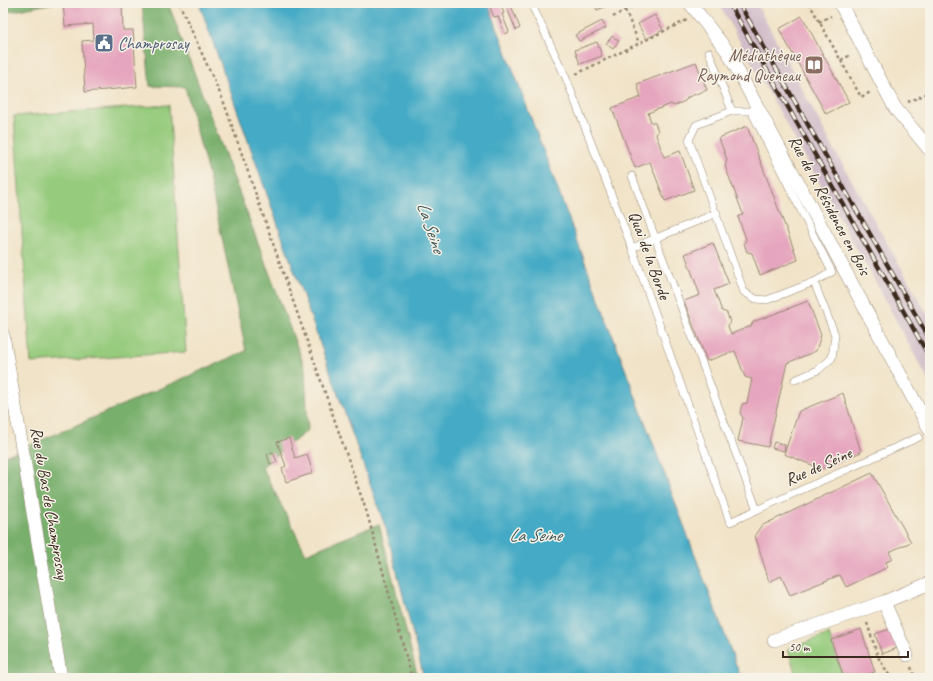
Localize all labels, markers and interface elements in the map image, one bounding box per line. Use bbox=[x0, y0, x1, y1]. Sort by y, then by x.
public building icon: Champrosay bbox=[93, 32, 115, 54]
place label: Champrosay bbox=[118, 33, 190, 54]
place label: Médiathèque Raymond Queneau bbox=[697, 45, 802, 86]
library icon: Médiathèque Raymond Queneau bbox=[803, 54, 825, 76]
street label: Rue de la Résidence en Bois bbox=[784, 132, 876, 281]
water label: La Seine bbox=[412, 199, 451, 258]
street label: Quai de la Borde bbox=[624, 208, 676, 303]
street label: Rue du Bas de Champrosay bbox=[26, 425, 73, 582]
street label: Rue de Seine bbox=[782, 442, 856, 490]
water label: La Seine bbox=[509, 524, 564, 546]
scale bar bbox=[783, 633, 908, 659]
text: 50 m bbox=[789, 639, 811, 655]

